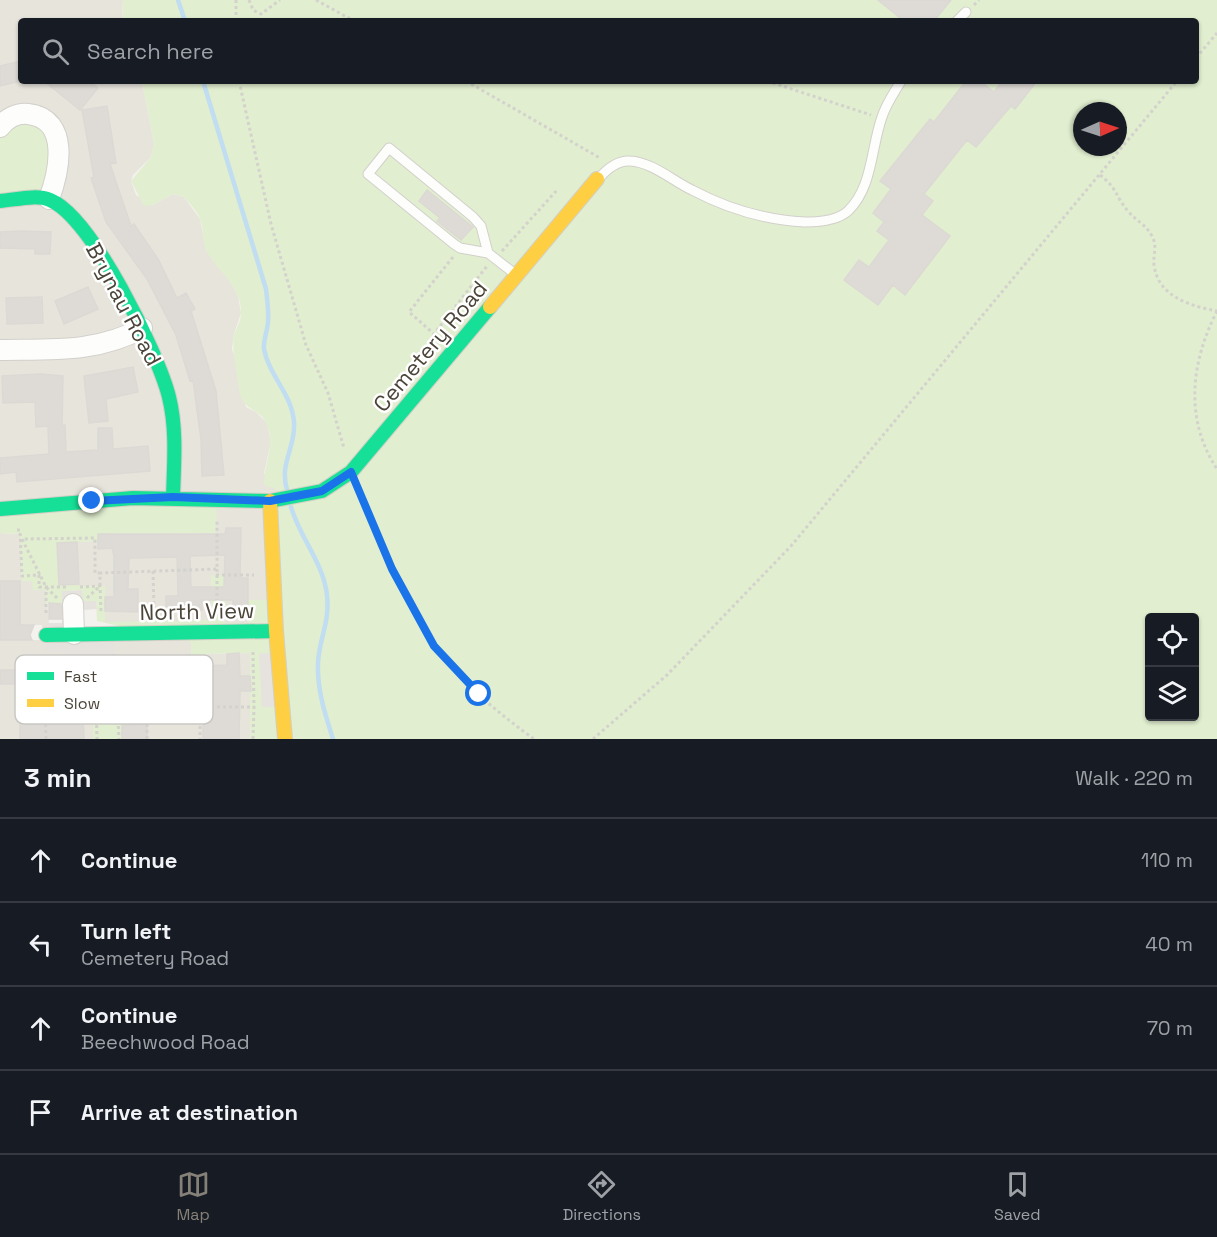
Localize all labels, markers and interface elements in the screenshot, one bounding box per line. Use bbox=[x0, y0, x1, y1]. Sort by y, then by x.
search box bbox=[18, 18, 1199, 84]
icon: search bbox=[39, 35, 72, 68]
text: Search here bbox=[87, 37, 214, 65]
north arrow bbox=[1073, 102, 1127, 156]
street label: Brynau Road bbox=[80, 238, 168, 370]
street label: Cemetery Road bbox=[367, 275, 493, 417]
route end bbox=[78, 487, 104, 513]
street label: North View bbox=[139, 596, 255, 626]
map controls bbox=[1145, 613, 1199, 721]
button: locate bbox=[1145, 613, 1199, 667]
legend bbox=[15, 655, 213, 724]
text: Fast bbox=[64, 666, 97, 687]
button: layers bbox=[1145, 667, 1199, 721]
route start bbox=[465, 680, 491, 706]
text: Slow bbox=[64, 693, 100, 714]
text: 3 min bbox=[24, 761, 92, 795]
text: Walk · 220 m bbox=[1075, 765, 1193, 791]
icon: ahead bbox=[24, 844, 57, 877]
text: Continue bbox=[81, 846, 177, 874]
text: 110 m bbox=[1141, 847, 1193, 873]
text: Turn left bbox=[81, 917, 171, 945]
icon: left bbox=[24, 928, 57, 961]
text: 40 m bbox=[1145, 931, 1193, 957]
text: Cemetery Road bbox=[81, 945, 229, 971]
text: Continue bbox=[81, 1001, 177, 1029]
icon: ahead bbox=[24, 1012, 57, 1045]
text: 70 m bbox=[1147, 1015, 1193, 1041]
text: Beechwood Road bbox=[81, 1029, 250, 1055]
icon: arrive bbox=[24, 1096, 57, 1129]
text: Arrive at destination bbox=[81, 1098, 298, 1126]
tab: Map bbox=[176, 1168, 210, 1225]
tab: Directions bbox=[563, 1168, 641, 1225]
tab: Saved bbox=[994, 1168, 1041, 1225]

